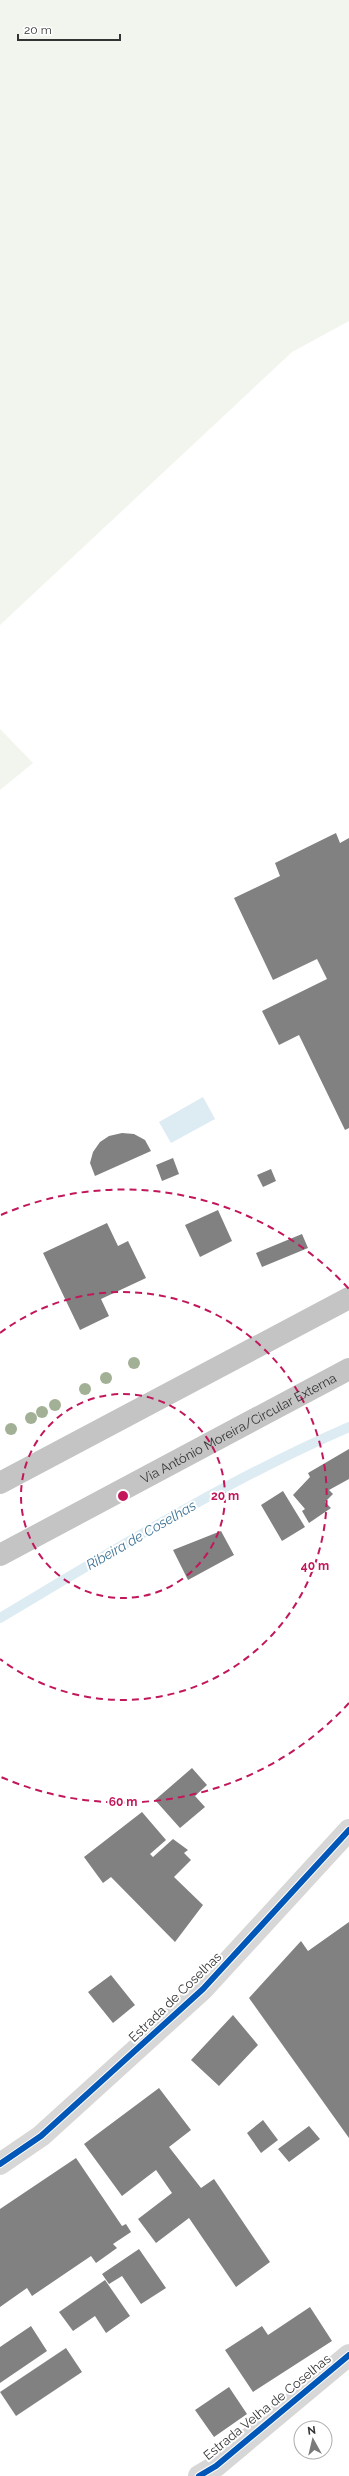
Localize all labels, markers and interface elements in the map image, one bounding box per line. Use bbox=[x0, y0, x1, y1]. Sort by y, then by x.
scale bar bbox=[18, 16, 120, 42]
text: 20 m bbox=[24, 23, 52, 37]
street label: Via António Moreira/Circular Externa bbox=[138, 1370, 339, 1486]
centre of rings bbox=[116, 1489, 130, 1503]
text: 20 m bbox=[211, 1489, 239, 1503]
water label: Ribeira de Coselhas bbox=[83, 1497, 199, 1573]
text: 40 m bbox=[301, 1559, 329, 1573]
text: 60 m bbox=[109, 1795, 137, 1809]
street label: Estrada de Coselhas bbox=[126, 1949, 224, 2045]
street label: Estrada Velha de Coselhas bbox=[200, 2351, 334, 2463]
north arrow bbox=[293, 2420, 333, 2460]
text: N bbox=[307, 2424, 317, 2438]

